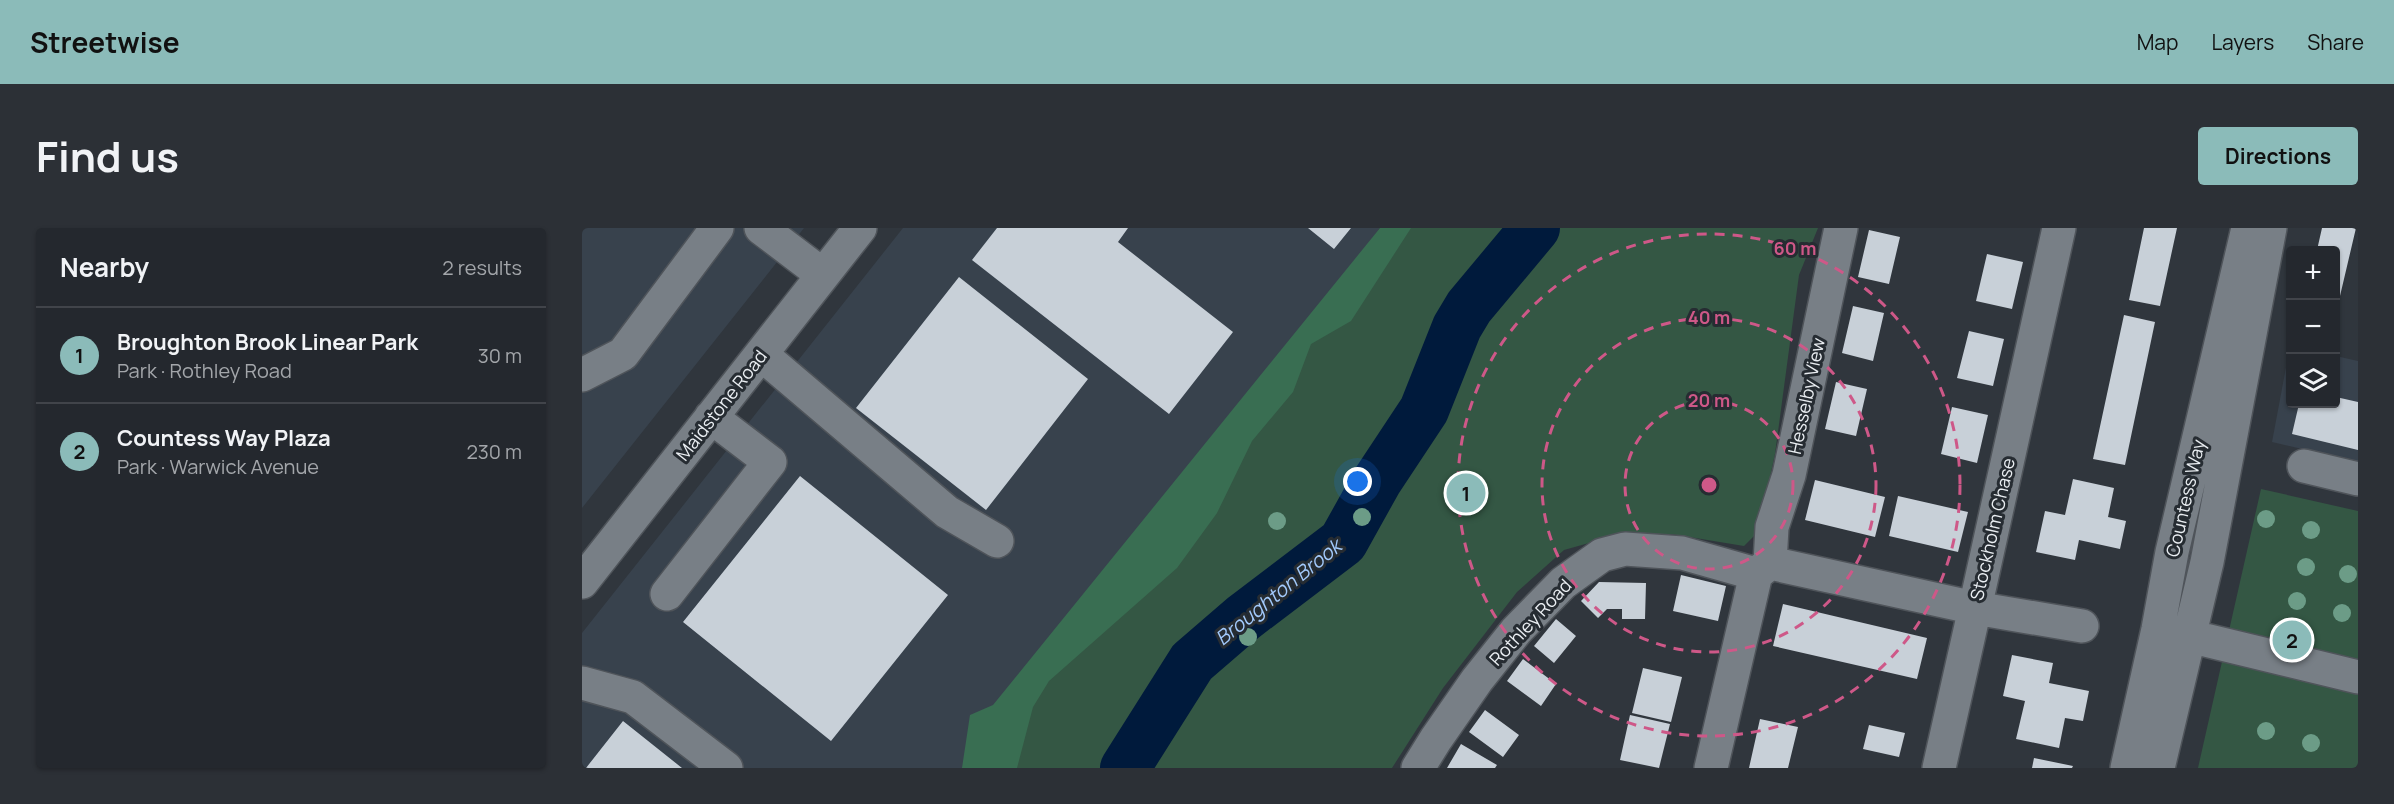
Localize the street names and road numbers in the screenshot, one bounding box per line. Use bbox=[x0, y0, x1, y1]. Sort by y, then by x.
street label: Hesselby View bbox=[1782, 335, 1830, 456]
street label: Maidstone Road bbox=[670, 345, 772, 465]
street label: Countess Way bbox=[2160, 436, 2210, 559]
street label: Stockholm Chase bbox=[1964, 455, 2020, 603]
street label: Rothley Road bbox=[1484, 574, 1576, 670]

